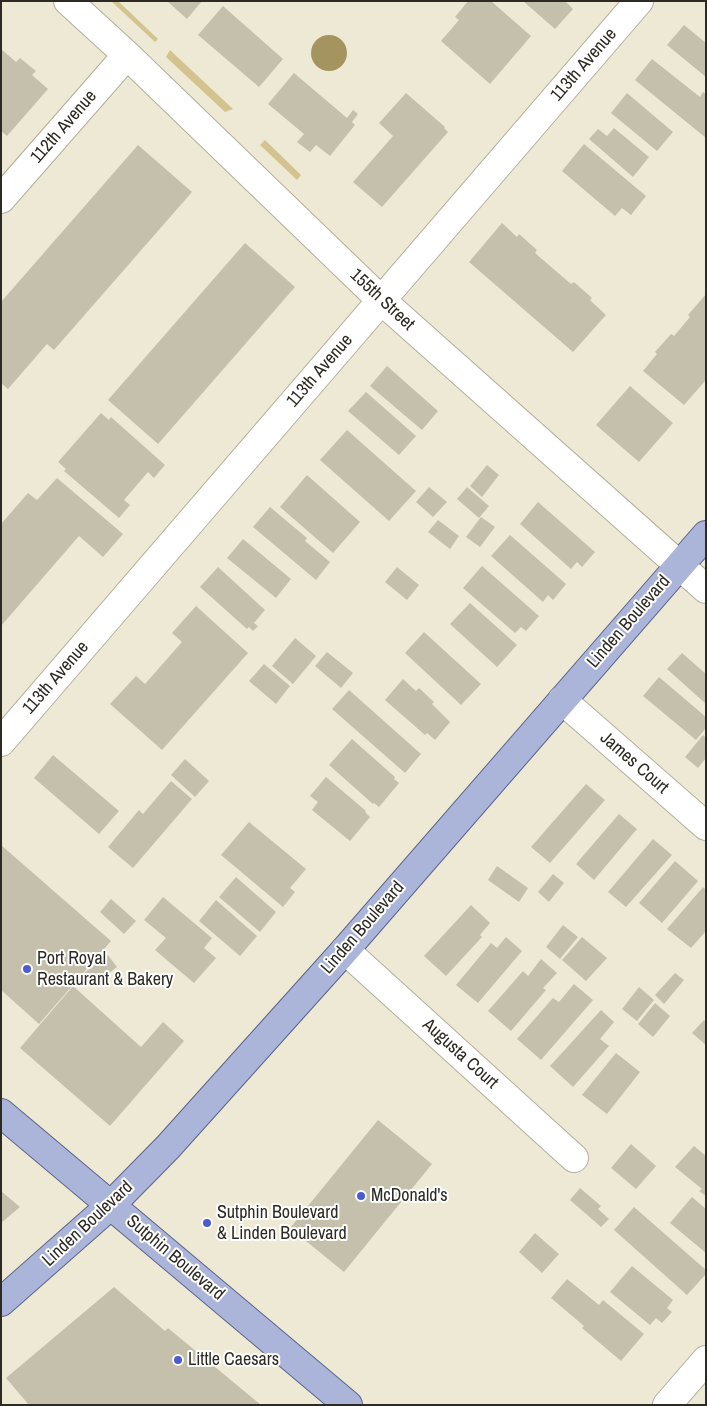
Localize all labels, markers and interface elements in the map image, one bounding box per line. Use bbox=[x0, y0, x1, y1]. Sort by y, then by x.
street label: 113th Avenue bbox=[546, 24, 622, 106]
street label: 112th Avenue bbox=[26, 86, 102, 168]
street label: 155th Street bbox=[345, 265, 419, 335]
street label: 113th Avenue bbox=[282, 330, 358, 412]
street label: Linden Boulevard bbox=[583, 571, 675, 673]
street label: 113th Avenue bbox=[18, 637, 94, 719]
street label: James Court bbox=[595, 727, 673, 799]
street label: Linden Boulevard bbox=[317, 877, 409, 979]
place label: Port Royal Restaurant & Bakery bbox=[37, 948, 173, 991]
marker: Port Royal Restaurant & Bakery bbox=[21, 963, 33, 975]
street label: Augusta Court bbox=[418, 1014, 502, 1094]
street label: Linden Boulevard bbox=[38, 1177, 138, 1271]
place label: McDonald's bbox=[371, 1185, 448, 1207]
marker: McDonald's bbox=[355, 1190, 367, 1202]
place label: Sutphin Boulevard & Linden Boulevard bbox=[217, 1202, 347, 1244]
street label: Sutphin Boulevard bbox=[122, 1211, 228, 1305]
marker: Sutphin Boulevard & Linden Boulevard bbox=[201, 1217, 213, 1229]
place label: Little Caesars bbox=[188, 1349, 279, 1371]
marker: Little Caesars bbox=[172, 1354, 184, 1366]

